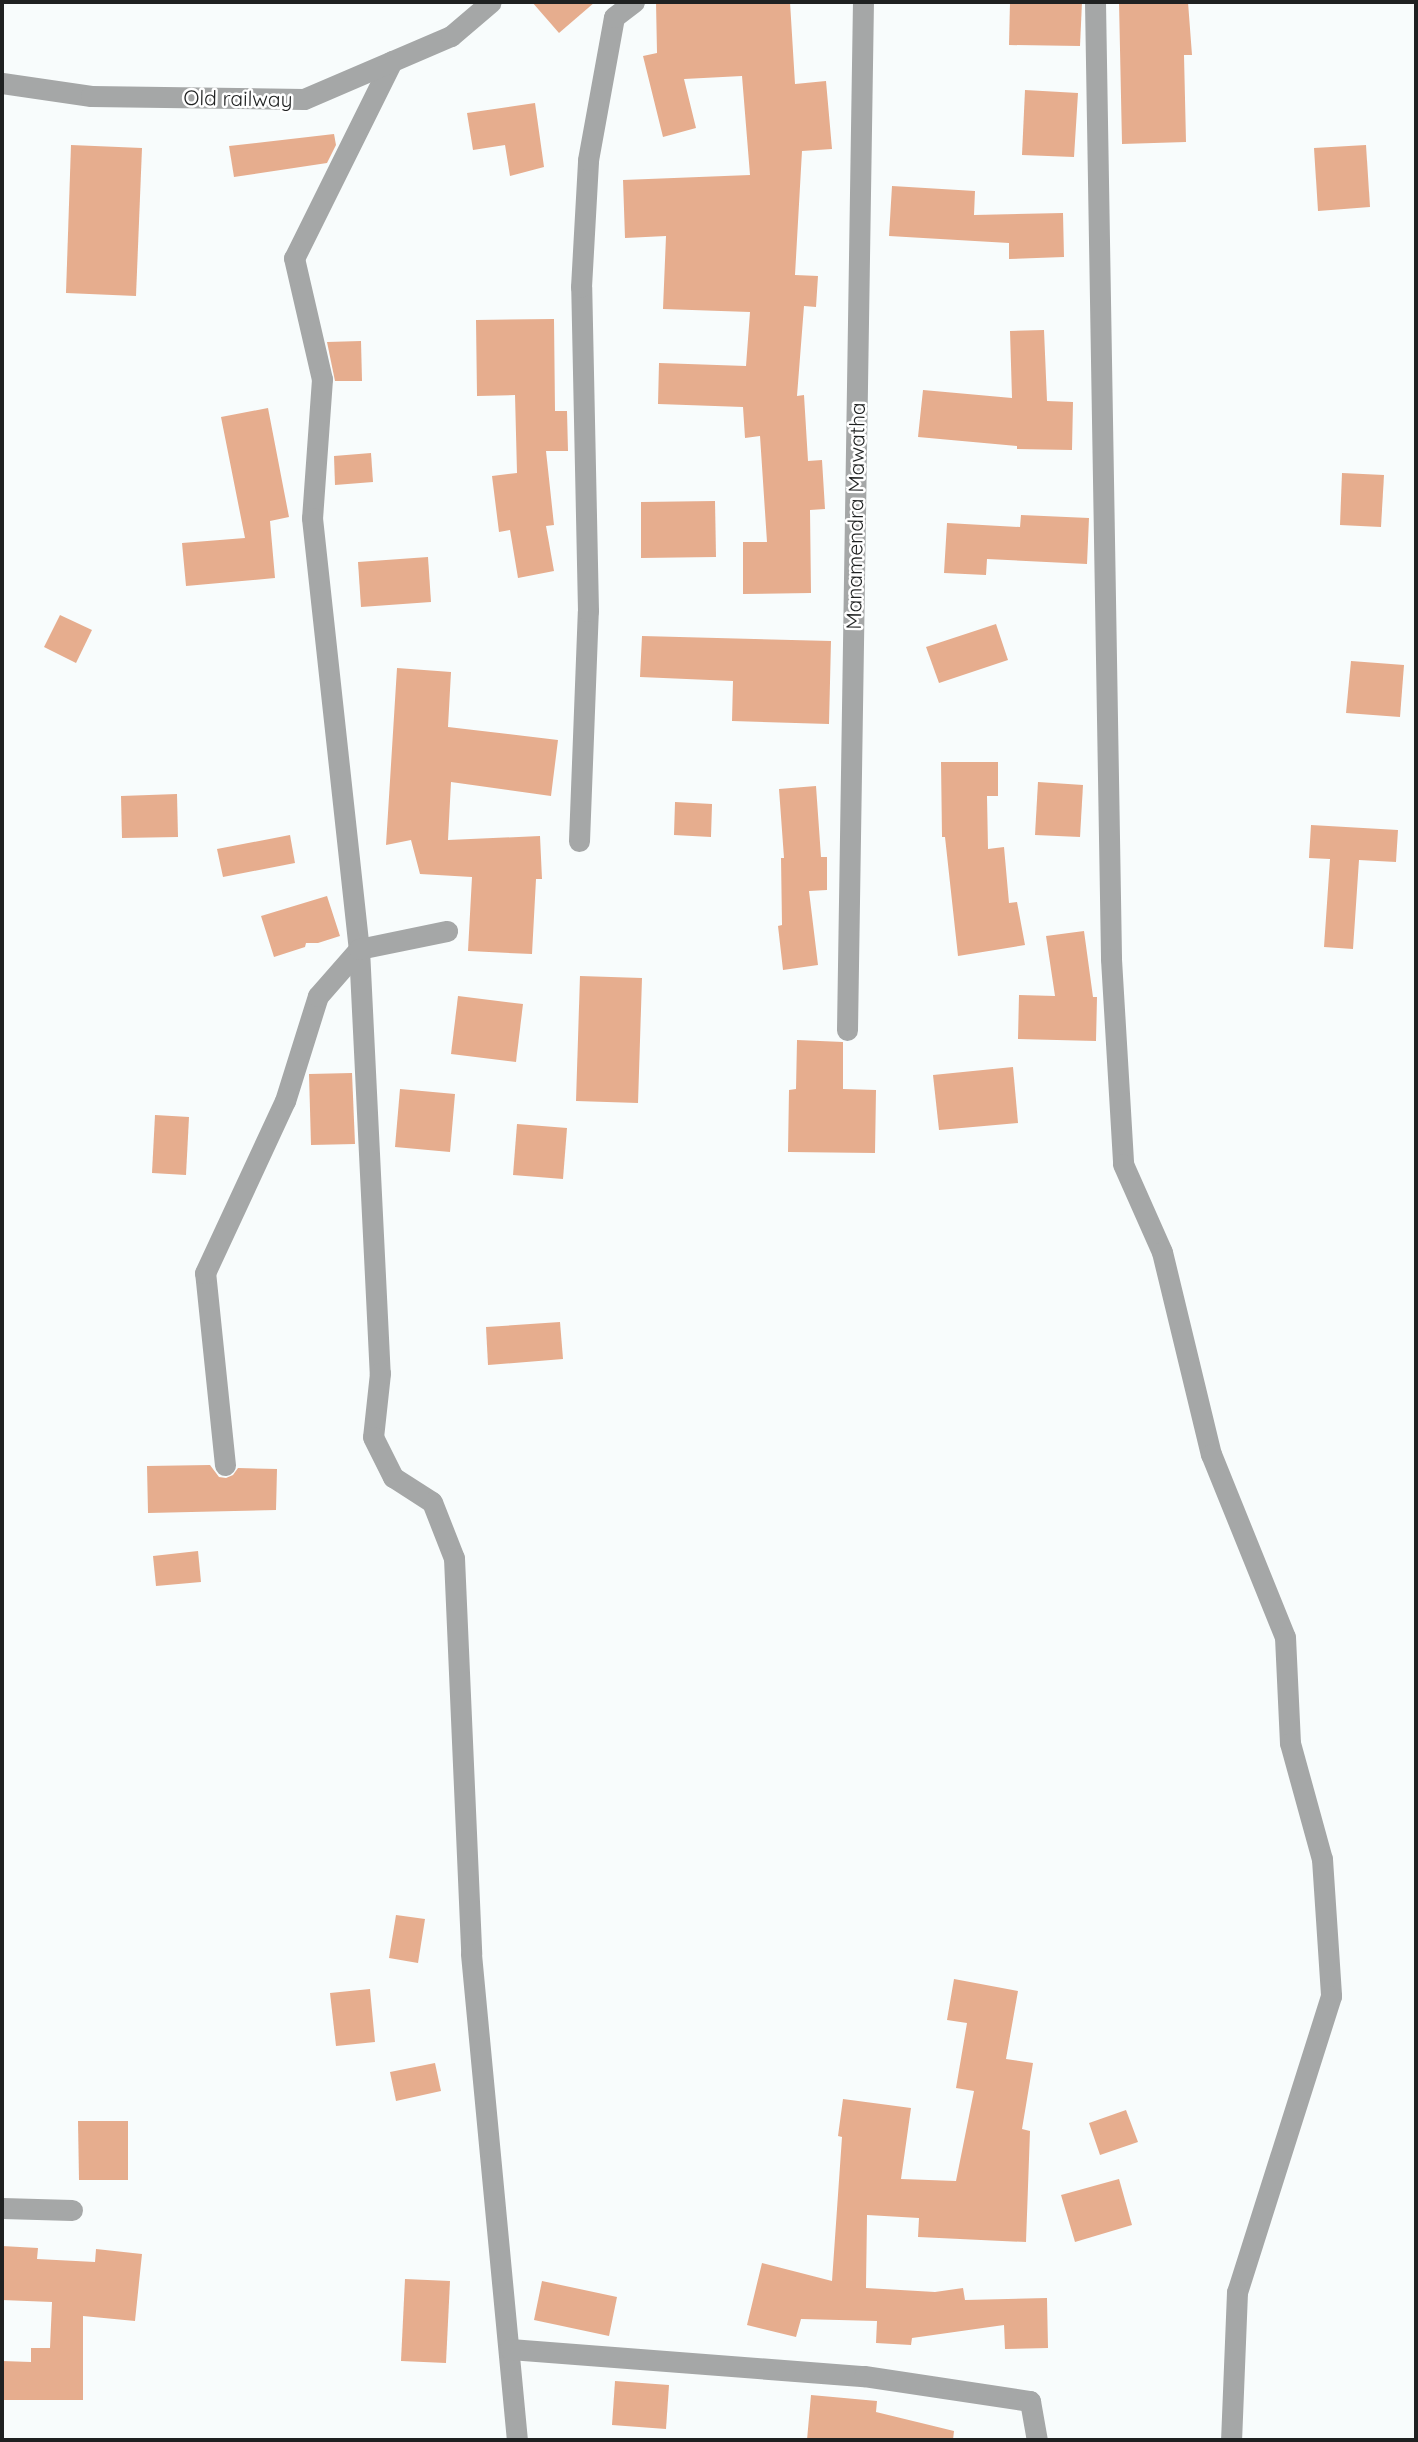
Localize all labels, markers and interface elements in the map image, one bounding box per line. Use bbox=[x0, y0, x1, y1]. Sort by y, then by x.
street label: Old railway bbox=[183, 84, 293, 112]
street label: Manamendra Mawatha bbox=[840, 402, 870, 630]

